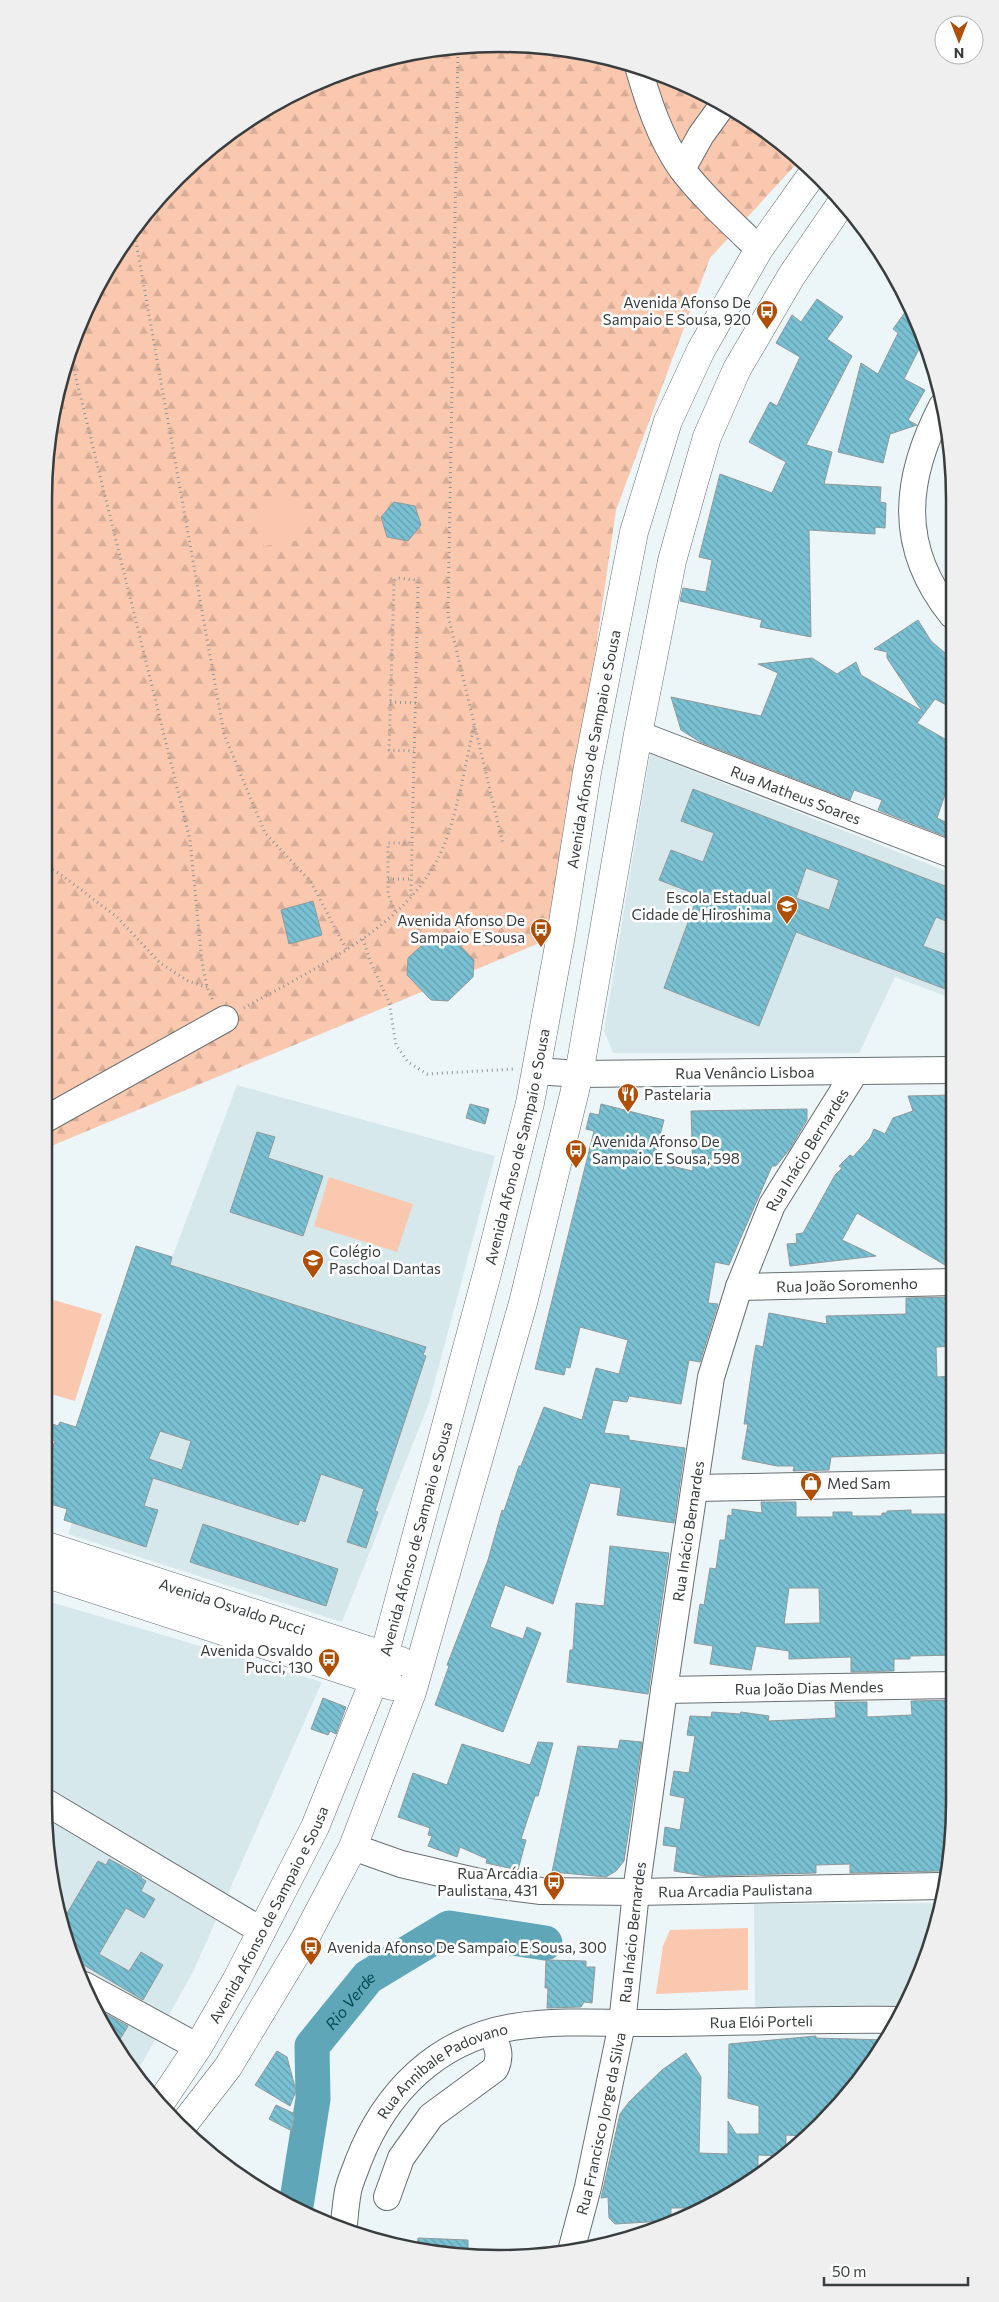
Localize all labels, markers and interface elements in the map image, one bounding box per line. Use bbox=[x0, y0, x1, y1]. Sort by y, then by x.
north arrow bbox=[934, 15, 984, 65]
text: N bbox=[954, 45, 964, 62]
place label: Avenida Afonso De Sampaio E Sousa, 920 bbox=[603, 293, 751, 328]
bus stop icon: Avenida Afonso De Sampaio E Sousa, 920 bbox=[755, 299, 779, 330]
street label: Avenida Afonso de Sampaio e Sousa bbox=[563, 628, 624, 870]
street label: Rua Matheus Soares bbox=[728, 761, 864, 828]
place label: Escola Estadual Cidade de Hiroshima bbox=[632, 888, 771, 923]
school or university icon: Escola Estadual Cidade de Hiroshima bbox=[775, 894, 799, 925]
place label: Avenida Afonso De Sampaio E Sousa bbox=[397, 911, 525, 946]
bus stop icon: Avenida Afonso De Sampaio E Sousa bbox=[529, 917, 553, 948]
street label: Avenida Afonso de Sampaio e Sousa bbox=[481, 1027, 553, 1267]
street label: Rua Venâncio Lisboa bbox=[675, 1062, 815, 1082]
restaurant icon: Pastelaria bbox=[616, 1082, 640, 1113]
street label: Rua Inácio Bernardes bbox=[762, 1084, 852, 1214]
place label: Pastelaria bbox=[644, 1085, 711, 1103]
place label: Avenida Afonso De Sampaio E Sousa, 598 bbox=[592, 1132, 740, 1167]
bus stop icon: Avenida Afonso De Sampaio E Sousa, 598 bbox=[564, 1138, 588, 1169]
place label: Colégio Paschoal Dantas bbox=[329, 1242, 441, 1277]
school or university icon: Colégio Paschoal Dantas bbox=[301, 1248, 325, 1279]
street label: Rua João Soromenho bbox=[776, 1274, 918, 1295]
street label: Avenida Afonso de Sampaio e Sousa bbox=[375, 1419, 456, 1658]
street label: Rua Inácio Bernardes bbox=[668, 1459, 707, 1603]
shop icon: Med Sam bbox=[799, 1471, 823, 1502]
place label: Med Sam bbox=[827, 1474, 891, 1492]
street label: Avenida Osvaldo Pucci bbox=[157, 1574, 307, 1638]
place label: Avenida Osvaldo Pucci, 130 bbox=[200, 1641, 313, 1676]
bus stop icon: Avenida Osvaldo Pucci, 130 bbox=[317, 1647, 341, 1678]
street label: Rua João Dias Mendes bbox=[734, 1677, 884, 1698]
street label: Avenida Afonso de Sampaio e Sousa bbox=[205, 1803, 332, 2026]
street label: Rua Inácio Bernardes bbox=[615, 1860, 649, 2004]
place label: Rua Arcádia Paulistana, 431 bbox=[437, 1864, 538, 1899]
bus stop icon: Rua Arcádia Paulistana, 431 bbox=[542, 1870, 566, 1901]
street label: Rua Arcadia Paulistana bbox=[658, 1880, 813, 1901]
bus stop icon: Avenida Afonso De Sampaio E Sousa, 300 bbox=[299, 1935, 323, 1966]
place label: Avenida Afonso De Sampaio E Sousa, 300 bbox=[327, 1938, 607, 1956]
water label: Rio Verde bbox=[320, 1966, 378, 2033]
street label: Rua Elói Porteli bbox=[710, 2011, 813, 2031]
street label: Rua Annibale Padovano bbox=[373, 2019, 509, 2122]
street label: Rua Francisco Jorge da Silva bbox=[572, 2030, 629, 2217]
scale bar bbox=[824, 2254, 968, 2286]
text: 50 m bbox=[832, 2262, 866, 2280]

